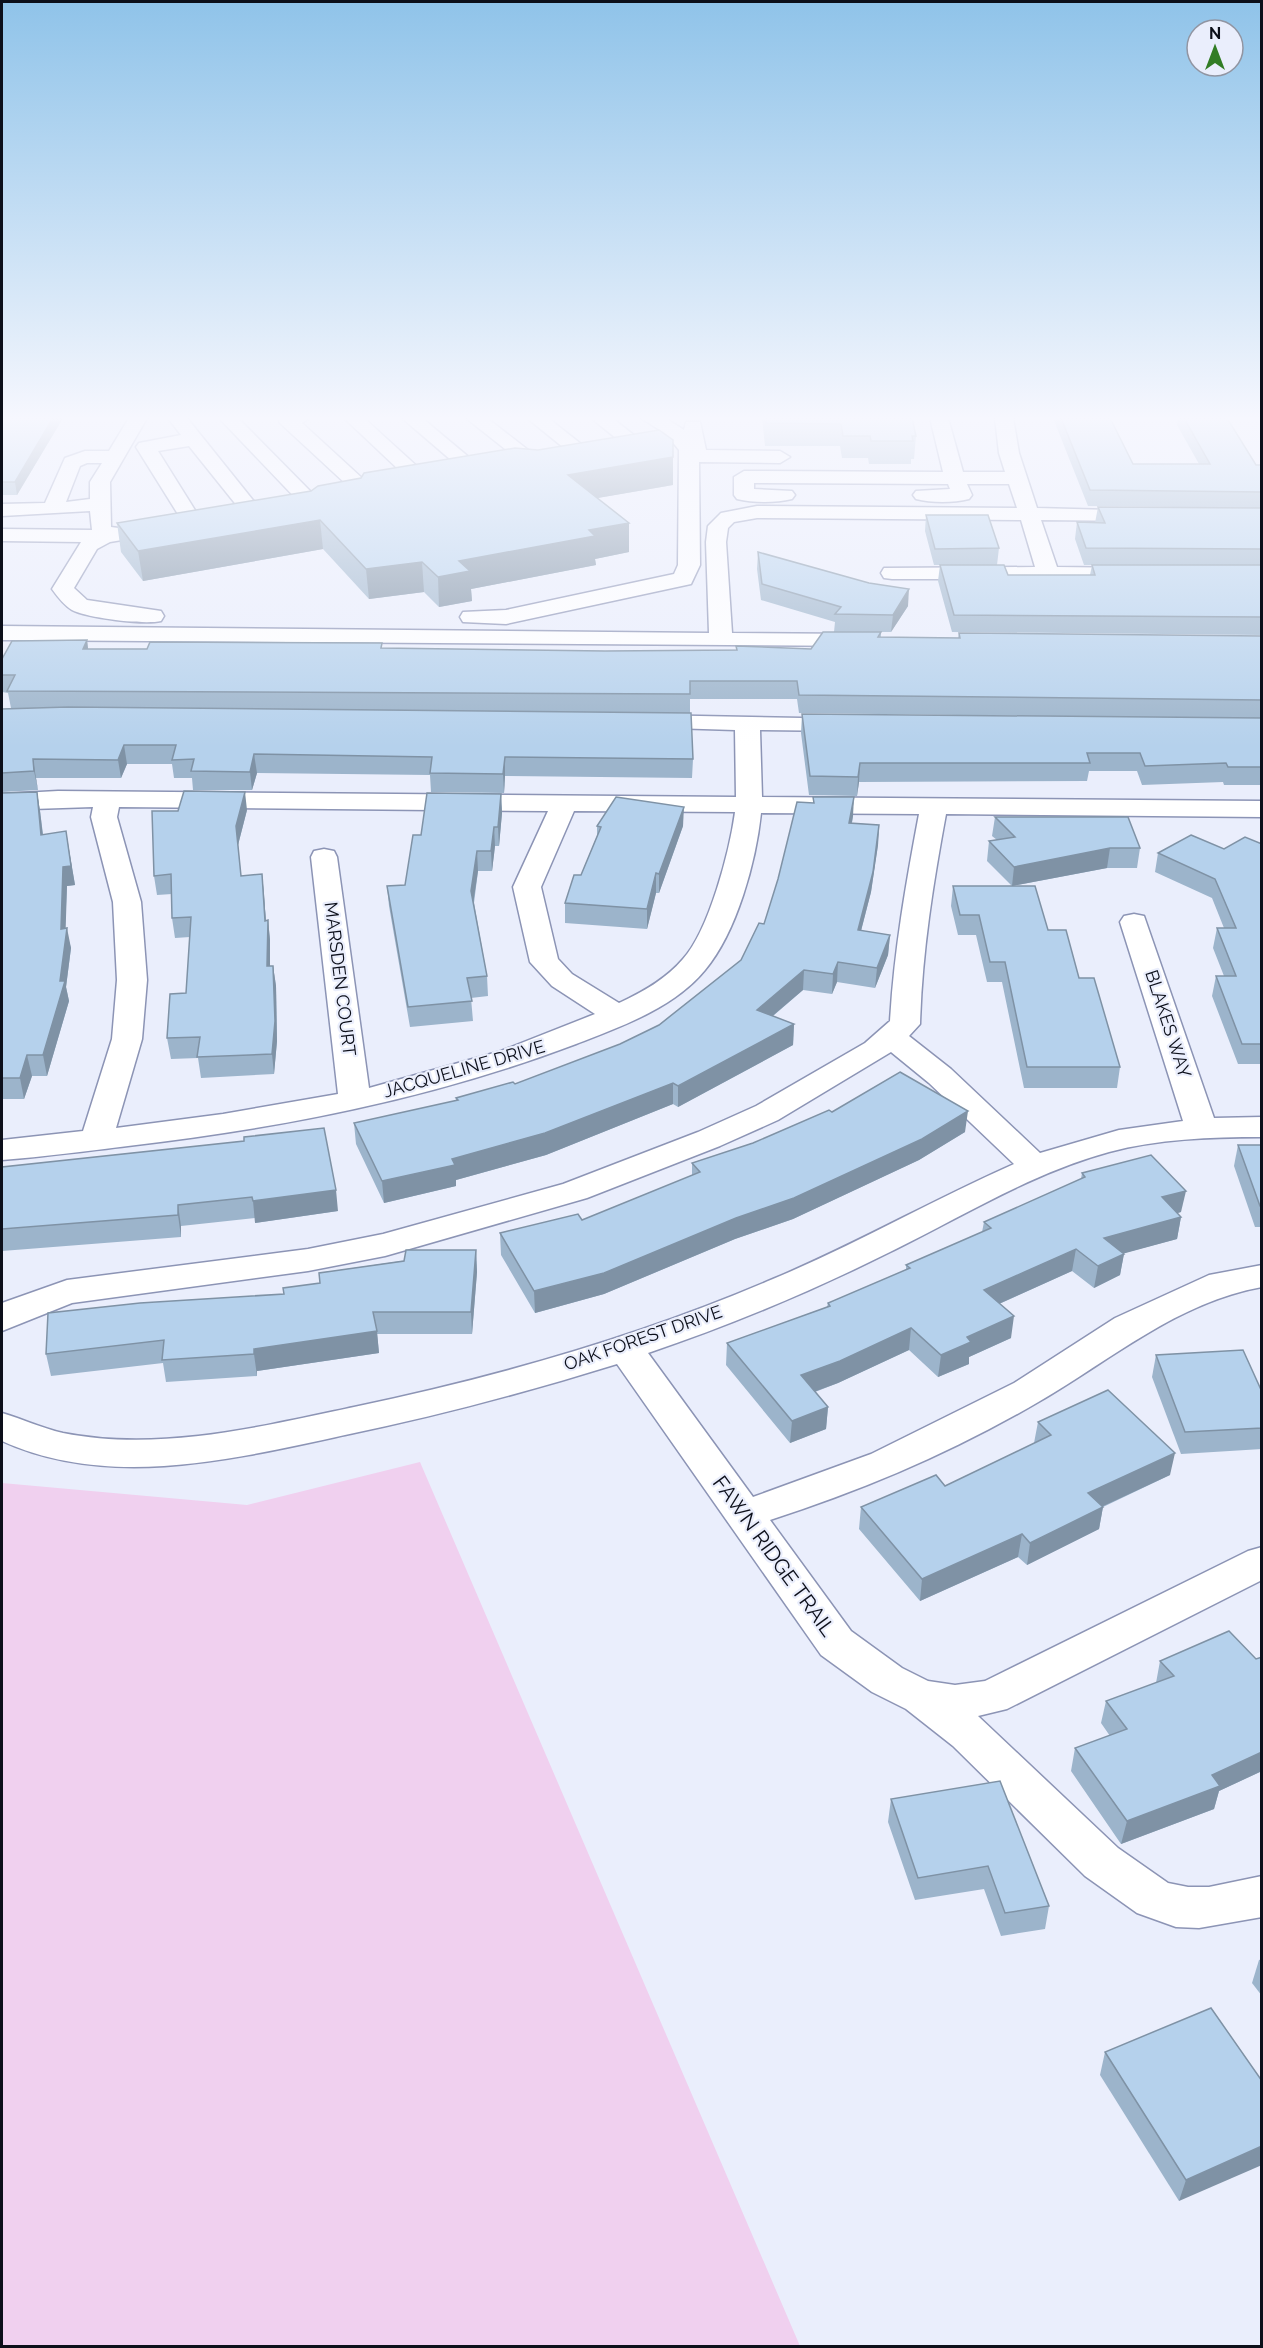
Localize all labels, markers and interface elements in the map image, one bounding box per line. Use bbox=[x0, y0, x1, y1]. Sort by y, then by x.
north arrow bbox=[1185, 18, 1245, 78]
text: N bbox=[1209, 24, 1221, 43]
street label: MARSDEN COURT bbox=[321, 901, 360, 1057]
street label: BLAKES WAY bbox=[1141, 967, 1196, 1081]
street label: JACQUELINE DRIVE bbox=[381, 1035, 547, 1102]
street label: OAK FOREST DRIVE bbox=[561, 1301, 725, 1374]
street label: FAWN RIDGE TRAIL bbox=[708, 1471, 841, 1641]

